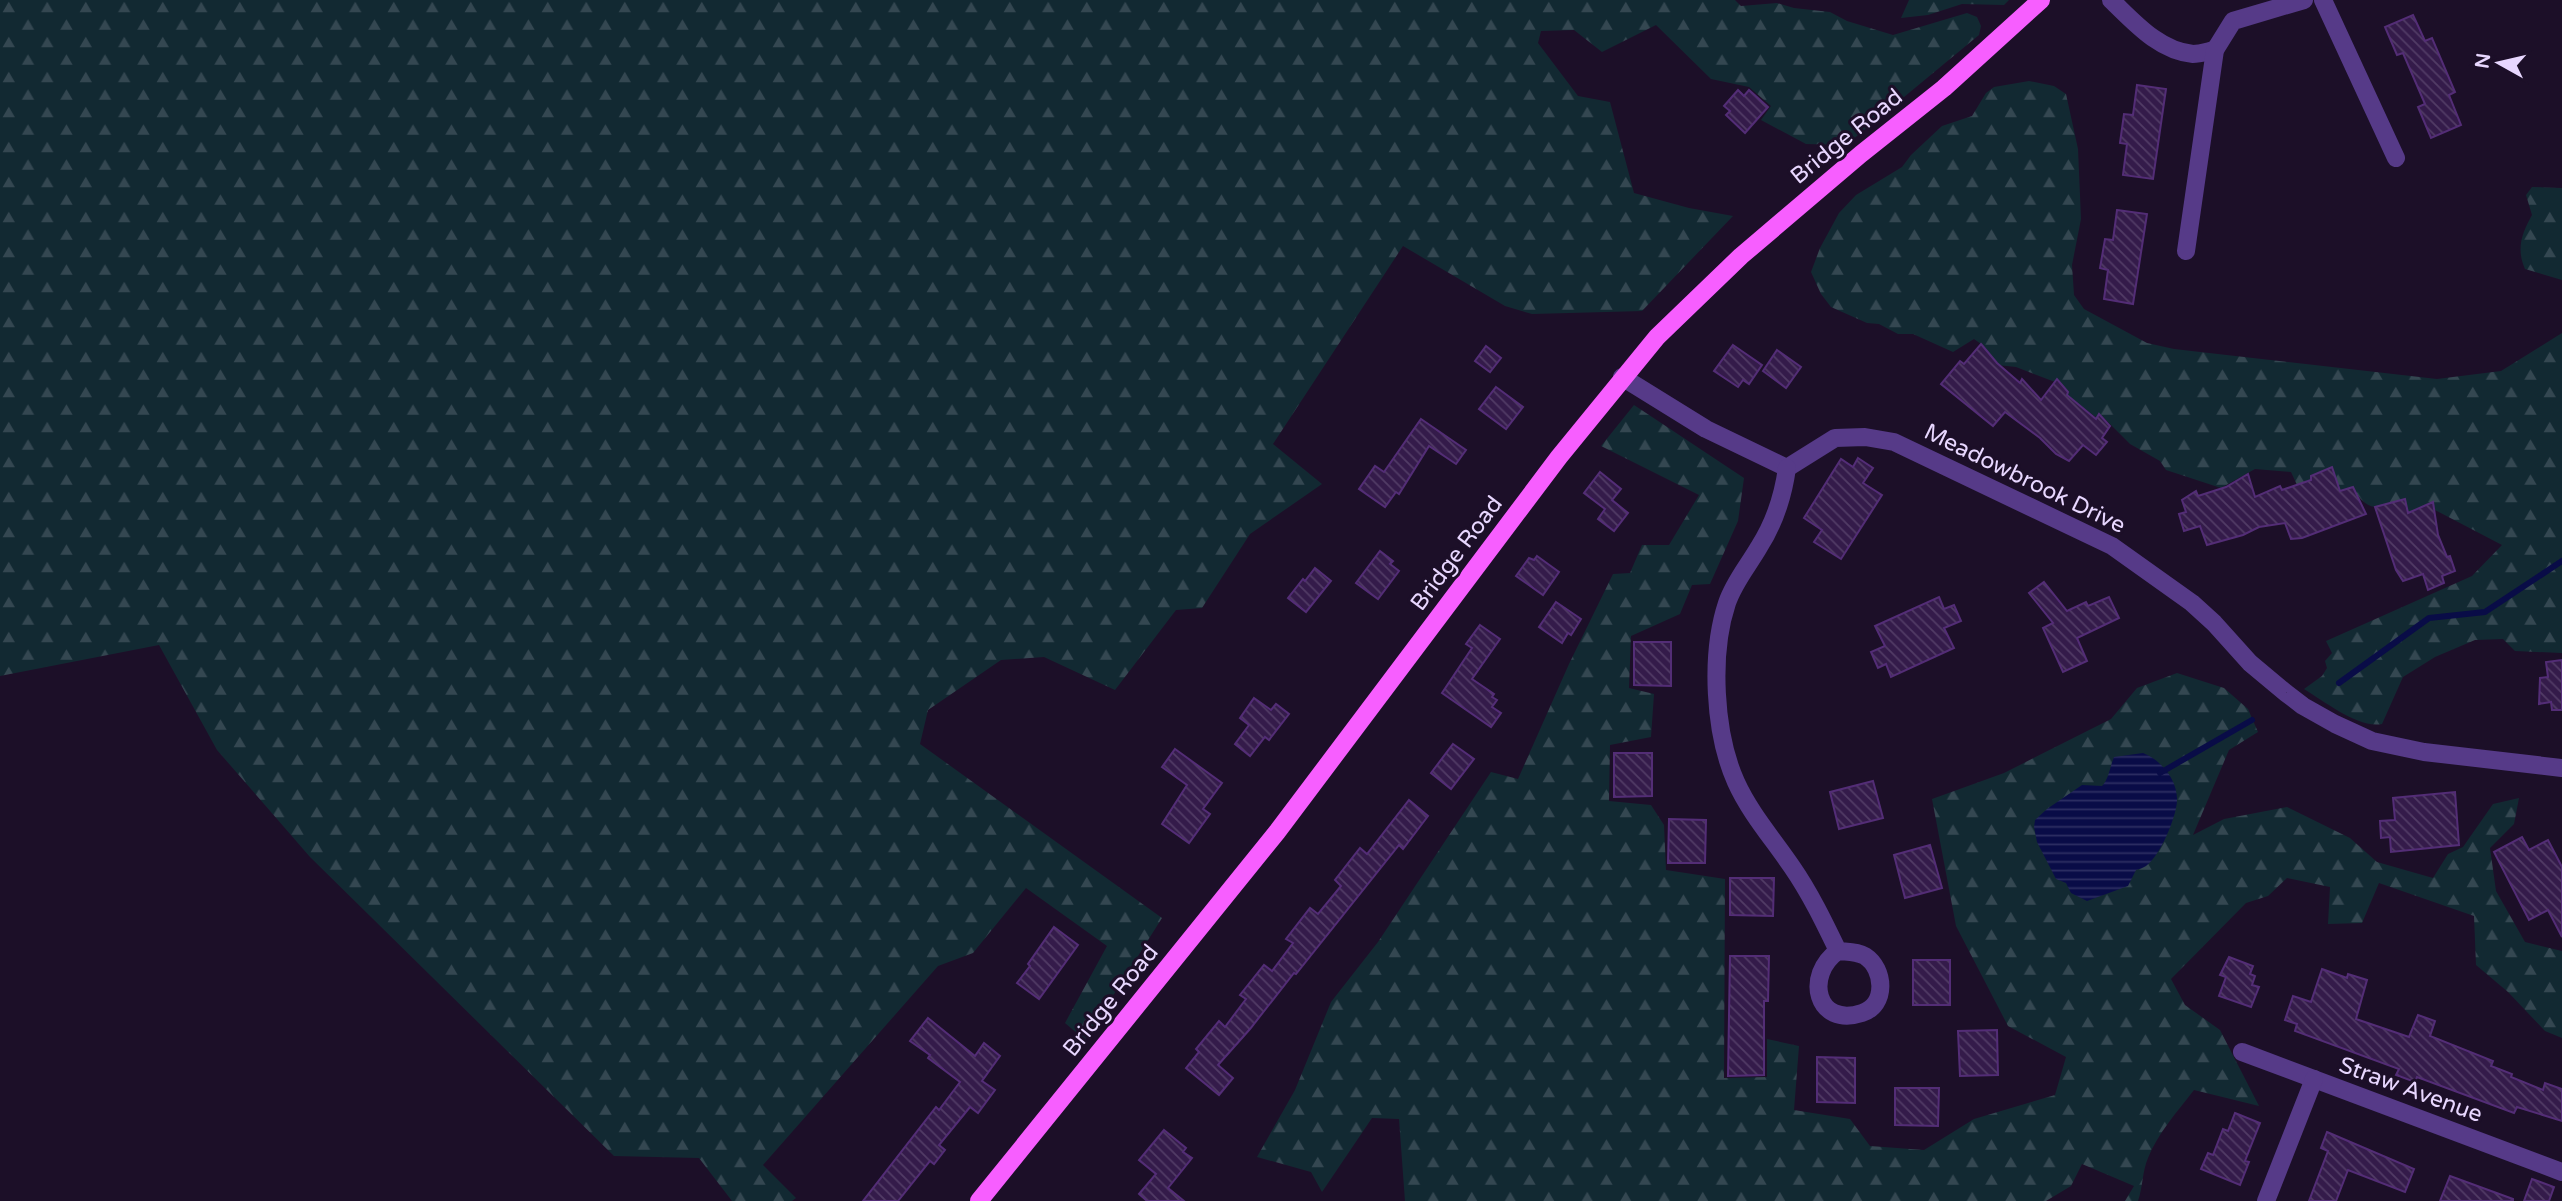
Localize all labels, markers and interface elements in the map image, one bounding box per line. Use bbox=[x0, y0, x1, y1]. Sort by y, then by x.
north arrow bbox=[2464, 28, 2534, 98]
text: N bbox=[2471, 52, 2495, 70]
street label: Bridge Road bbox=[1785, 83, 1908, 190]
street label: Meadowbrook Drive bbox=[1919, 418, 2130, 540]
street label: Bridge Road bbox=[1405, 491, 1509, 616]
street label: Bridge Road bbox=[1057, 939, 1164, 1062]
street label: Straw Avenue bbox=[2335, 1051, 2486, 1129]

